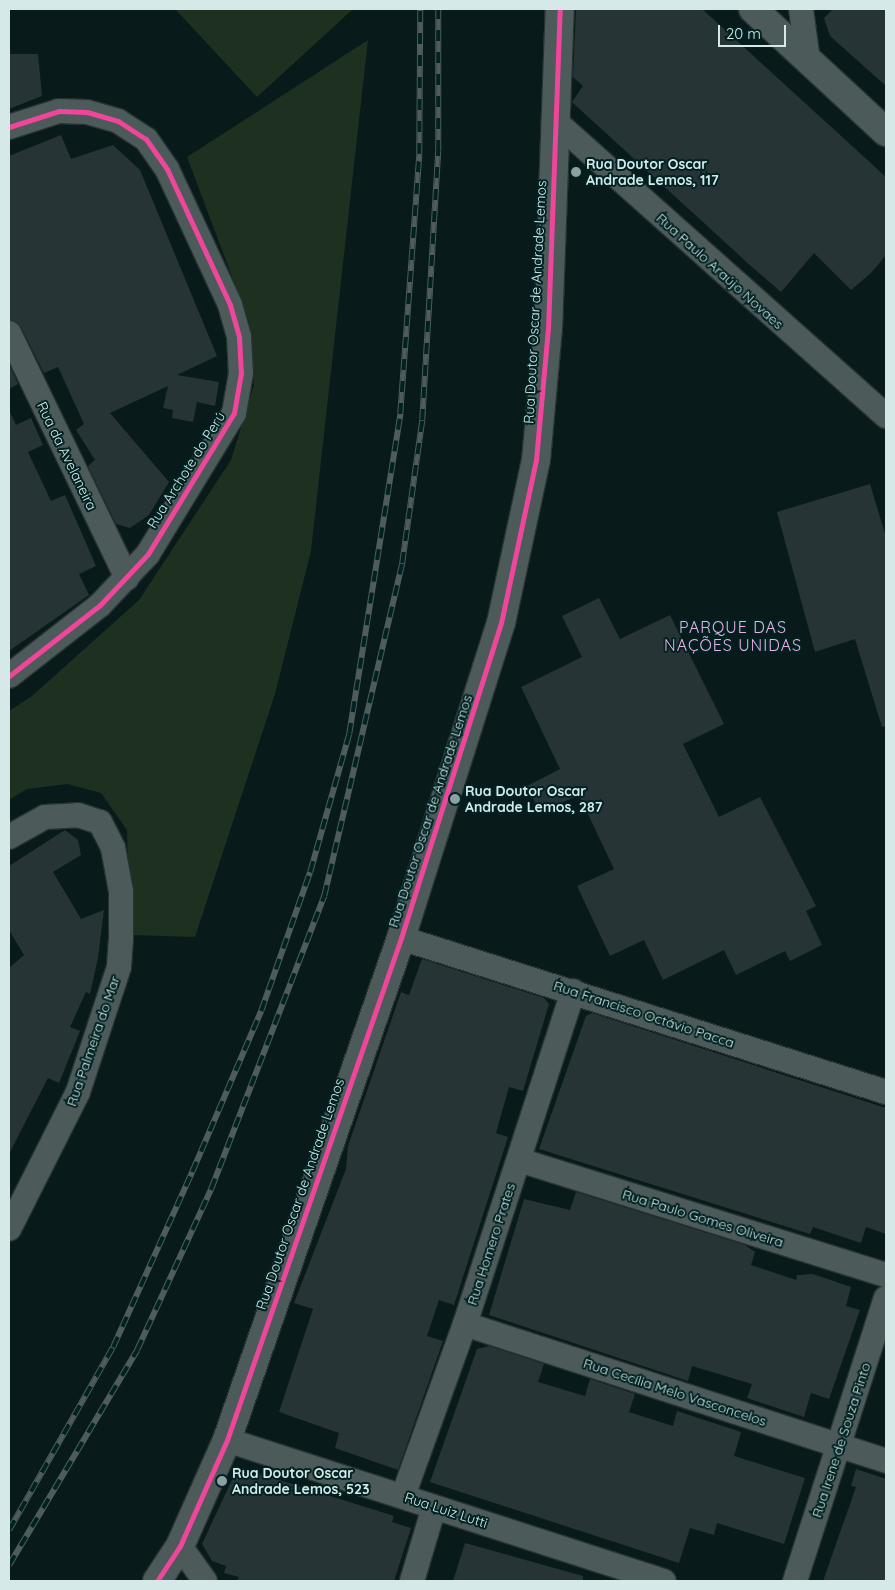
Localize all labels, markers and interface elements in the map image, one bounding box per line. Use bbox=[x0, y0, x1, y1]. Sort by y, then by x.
scale bar bbox=[720, 15, 788, 47]
text: 20 m bbox=[726, 24, 761, 43]
place label: Rua Doutor Oscar Andrade Lemos, 117 bbox=[586, 156, 719, 188]
marker: Rua Doutor Oscar Andrade Lemos, 117 bbox=[570, 166, 582, 178]
street label: Rua Doutor Oscar de Andrade Lemos bbox=[520, 180, 550, 424]
street label: Rua Paulo Araújo Novaes bbox=[653, 210, 787, 332]
street label: Rua da Avelaneira bbox=[33, 399, 101, 513]
street label: Rua Archote do Perú bbox=[143, 409, 229, 531]
district label: PARQUE DAS NAÇÕES UNIDAS bbox=[662, 617, 804, 655]
street label: Rua Doutor Oscar de Andrade Lemos bbox=[384, 693, 476, 929]
place label: Rua Doutor Oscar Andrade Lemos, 287 bbox=[465, 783, 602, 816]
marker: Rua Doutor Oscar Andrade Lemos, 287 bbox=[449, 793, 461, 805]
street label: Rua Palmeira do Mar bbox=[63, 974, 123, 1108]
street label: Rua Francisco Octávio Pacca bbox=[552, 977, 736, 1051]
street label: Rua Doutor Oscar de Andrade Lemos bbox=[252, 1076, 348, 1312]
street label: Rua Homero Prates bbox=[463, 1181, 519, 1307]
street label: Rua Paulo Gomes Oliveira bbox=[620, 1185, 786, 1251]
street label: Rua Cecília Melo Vasconcelos bbox=[581, 1354, 769, 1430]
street label: Rua Irene de Souza Pinto bbox=[808, 1360, 874, 1520]
place label: Rua Doutor Oscar Andrade Lemos, 523 bbox=[232, 1465, 370, 1498]
marker: Rua Doutor Oscar Andrade Lemos, 523 bbox=[216, 1475, 228, 1487]
street label: Rua Luiz Lutti bbox=[402, 1489, 490, 1531]

